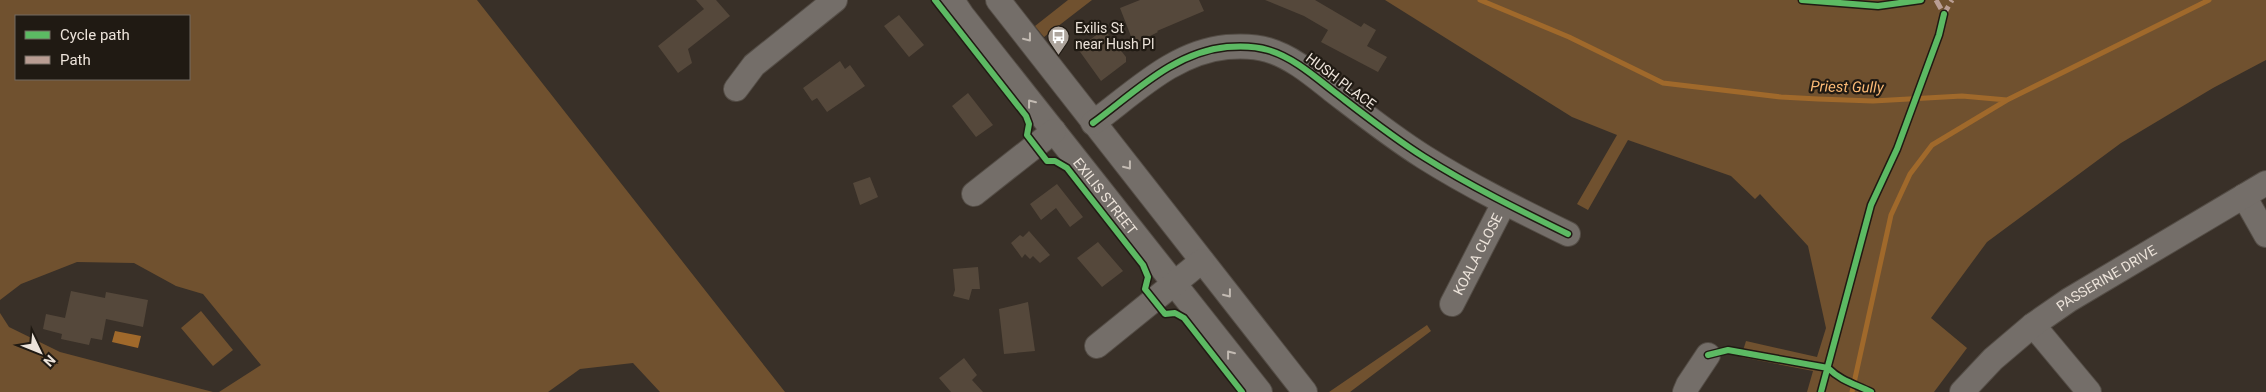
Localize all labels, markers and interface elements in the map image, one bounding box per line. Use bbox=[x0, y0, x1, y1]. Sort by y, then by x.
legend bbox=[15, 15, 190, 80]
place label: Exilis St near Hush Pl bbox=[1075, 20, 1154, 52]
bus stop icon: Exilis St near Hush Pl bbox=[1047, 24, 1071, 55]
text: Cycle path bbox=[60, 26, 130, 44]
one-way arrow bbox=[1022, 32, 1030, 41]
street label: HUSH PLACE bbox=[1303, 49, 1379, 113]
text: Path bbox=[60, 51, 91, 69]
water label: Priest Gully bbox=[1810, 77, 1885, 97]
one-way arrow bbox=[1028, 99, 1037, 108]
street label: EXILIS STREET bbox=[1070, 155, 1141, 238]
one-way arrow bbox=[1122, 161, 1131, 170]
street label: KOALA CLOSE bbox=[1450, 211, 1505, 298]
street label: PASSERINE DRIVE bbox=[2053, 242, 2159, 314]
one-way arrow bbox=[1223, 288, 1231, 297]
north arrow bbox=[15, 327, 65, 377]
one-way arrow bbox=[1227, 351, 1235, 360]
text: N bbox=[40, 352, 59, 370]

